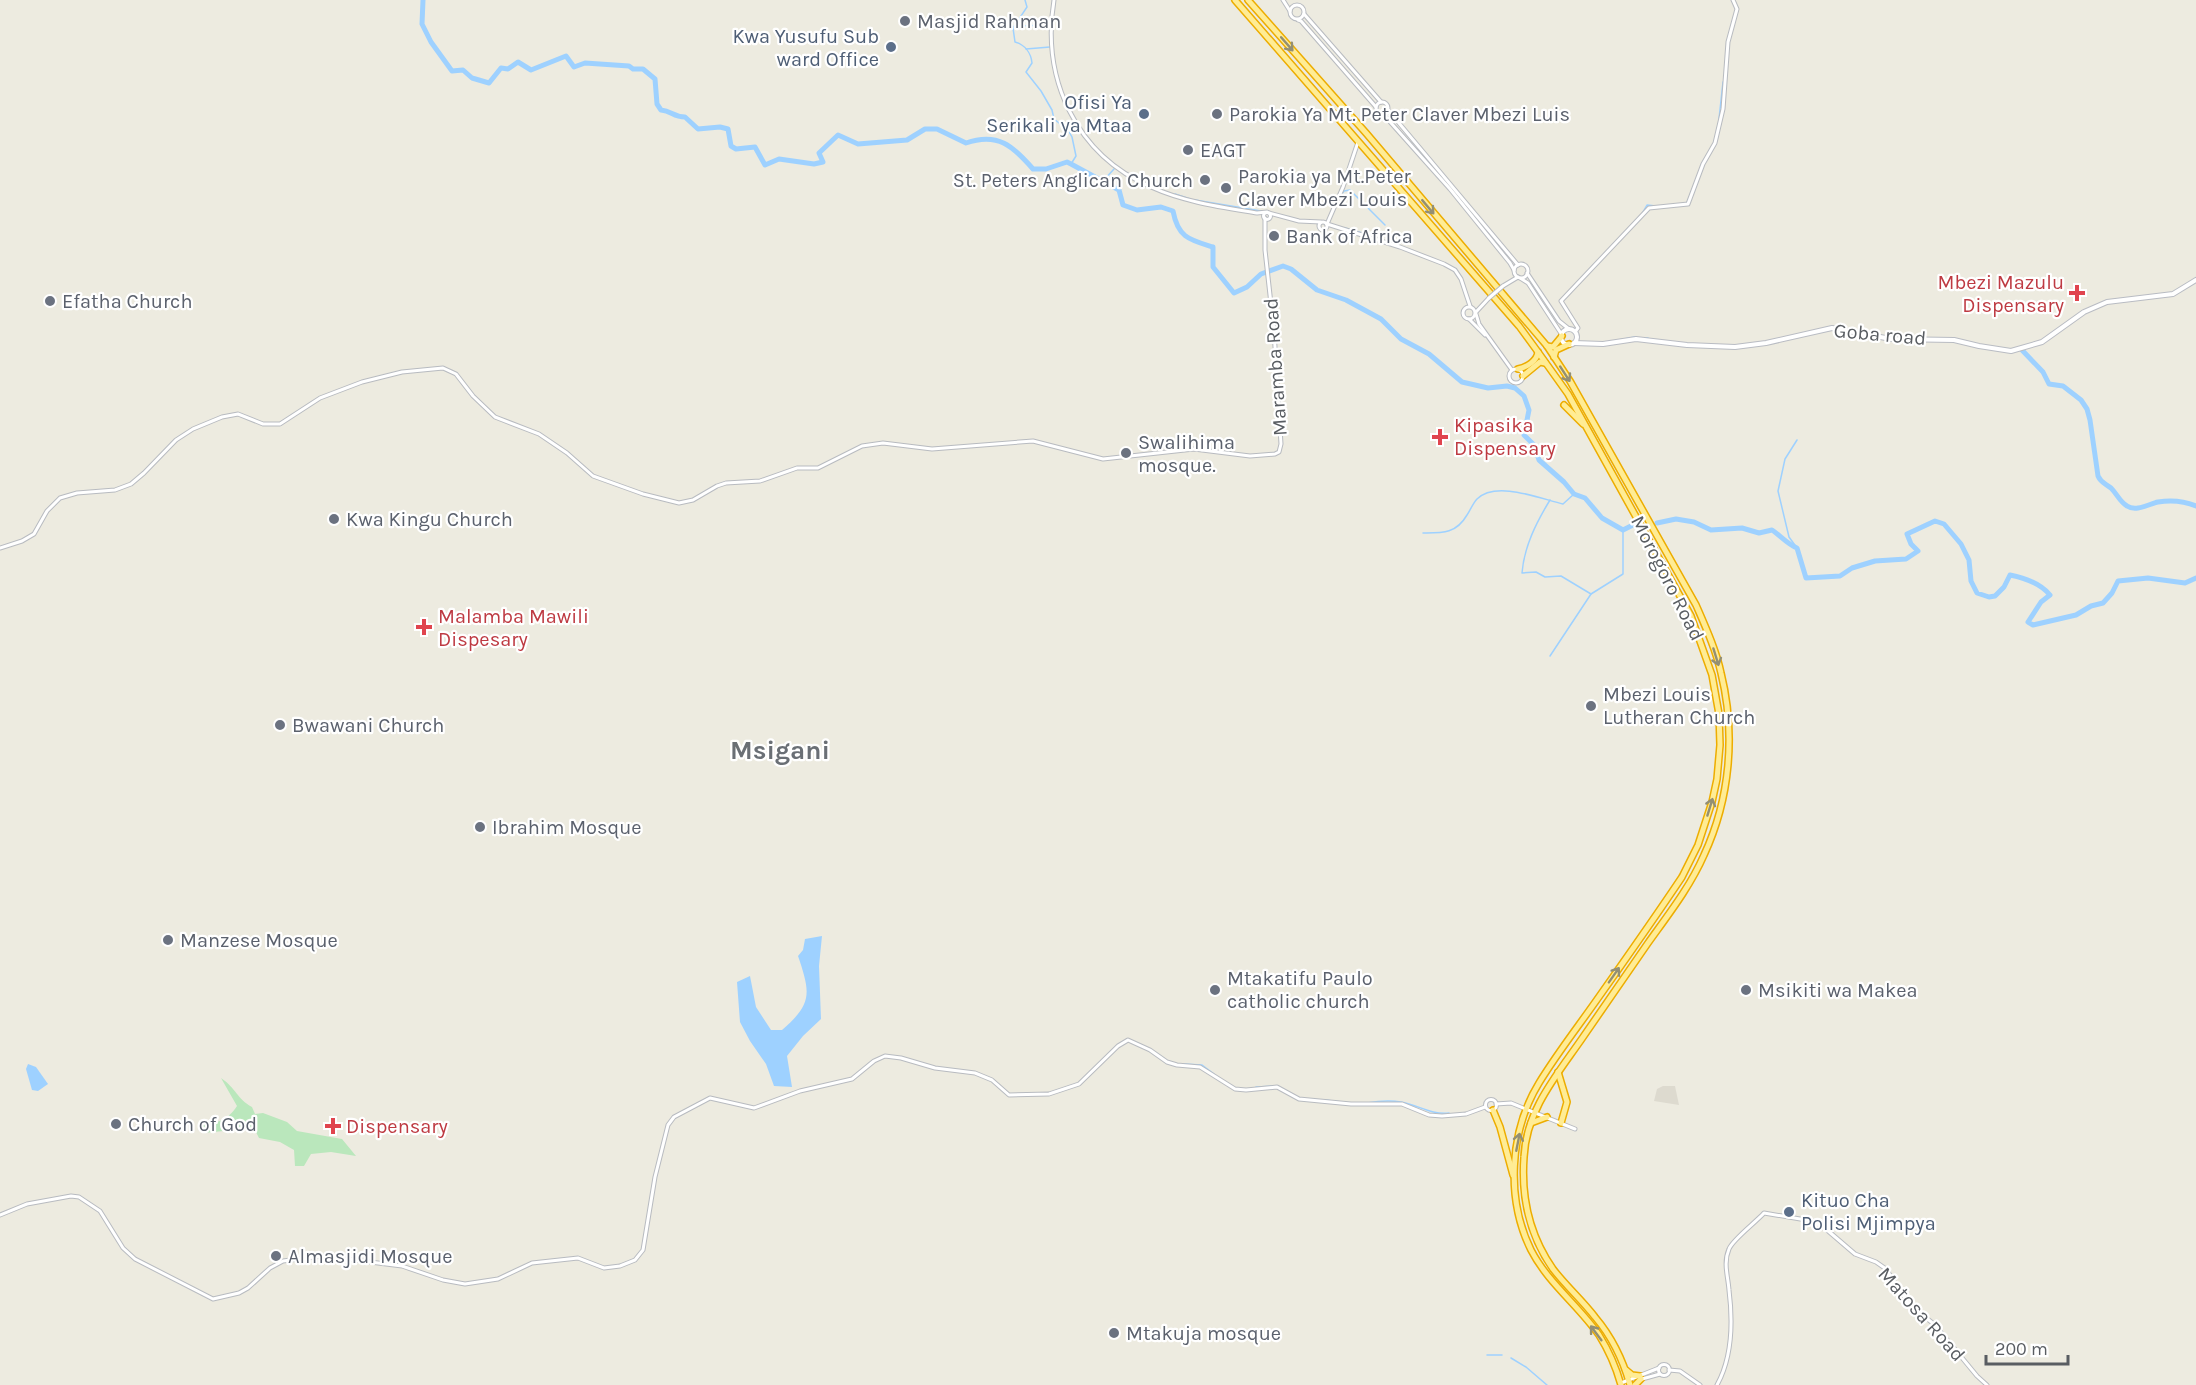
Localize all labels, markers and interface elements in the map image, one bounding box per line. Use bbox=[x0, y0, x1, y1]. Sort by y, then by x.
place label: Masjid Rahman bbox=[917, 10, 1061, 33]
marker: Masjid Rahman bbox=[898, 14, 912, 28]
place label: Kwa Yusufu Sub ward Office bbox=[732, 25, 879, 71]
one-way arrow bbox=[1280, 36, 1294, 51]
marker: Kwa Yusufu Sub ward Office bbox=[884, 40, 898, 54]
place label: Ofisi Ya Serikali ya Mtaa bbox=[986, 91, 1132, 137]
place label: Parokia Ya Mt. Peter Claver Mbezi Luis bbox=[1229, 103, 1570, 126]
marker: Ofisi Ya Serikali ya Mtaa bbox=[1137, 107, 1151, 121]
marker: Parokia Ya Mt. Peter Claver Mbezi Luis bbox=[1210, 107, 1224, 121]
place label: EAGT bbox=[1200, 139, 1246, 162]
marker: EAGT bbox=[1181, 143, 1195, 157]
place label: Parokia ya Mt.Peter Claver Mbezi Louis bbox=[1238, 165, 1411, 211]
place label: St. Peters Anglican Church bbox=[953, 169, 1193, 192]
marker: St. Peters Anglican Church bbox=[1198, 173, 1212, 187]
marker: Parokia ya Mt.Peter Claver Mbezi Louis bbox=[1219, 181, 1233, 195]
one-way arrow bbox=[1422, 199, 1435, 215]
place label: Bank of Africa bbox=[1286, 225, 1413, 248]
marker: Bank of Africa bbox=[1267, 229, 1281, 243]
place label: Mbezi Mazulu Dispensary bbox=[1937, 271, 2064, 317]
marker: Mbezi Mazulu Dispensary bbox=[2068, 284, 2086, 302]
place label: Efatha Church bbox=[62, 290, 193, 313]
marker: Efatha Church bbox=[43, 294, 57, 308]
street label: Maramba Road bbox=[1259, 297, 1292, 437]
street label: Goba road bbox=[1833, 319, 1927, 350]
one-way arrow bbox=[1560, 365, 1572, 382]
place label: Kipasika Dispensary bbox=[1454, 414, 1556, 460]
marker: Kipasika Dispensary bbox=[1431, 428, 1449, 446]
place label: Swalihima mosque. bbox=[1138, 431, 1235, 477]
marker: Swalihima mosque. bbox=[1119, 446, 1133, 460]
place label: Kwa Kingu Church bbox=[346, 508, 513, 531]
marker: Kwa Kingu Church bbox=[327, 512, 341, 526]
street label: Morogoro Road bbox=[1626, 512, 1709, 645]
place label: Malamba Mawili Dispesary bbox=[438, 605, 589, 651]
marker: Malamba Mawili Dispesary bbox=[415, 618, 433, 636]
one-way arrow bbox=[1711, 647, 1722, 666]
place label: Mbezi Louis Lutheran Church bbox=[1603, 683, 1755, 729]
marker: Mbezi Louis Lutheran Church bbox=[1584, 699, 1598, 713]
place label: Bwawani Church bbox=[292, 714, 444, 737]
marker: Bwawani Church bbox=[273, 718, 287, 732]
district label: Msigani bbox=[730, 735, 830, 766]
one-way arrow bbox=[1705, 798, 1716, 817]
place label: Ibrahim Mosque bbox=[492, 816, 642, 839]
marker: Ibrahim Mosque bbox=[473, 820, 487, 834]
place label: Manzese Mosque bbox=[180, 929, 338, 952]
marker: Manzese Mosque bbox=[161, 933, 175, 947]
place label: Mtakatifu Paulo catholic church bbox=[1227, 967, 1373, 1013]
one-way arrow bbox=[1608, 967, 1620, 983]
place label: Msikiti wa Makea bbox=[1758, 979, 1918, 1002]
marker: Mtakatifu Paulo catholic church bbox=[1208, 983, 1222, 997]
marker: Msikiti wa Makea bbox=[1739, 983, 1753, 997]
place label: Church of God bbox=[128, 1113, 257, 1136]
place label: Dispensary bbox=[346, 1115, 448, 1138]
marker: Church of God bbox=[109, 1117, 123, 1131]
marker: Dispensary bbox=[324, 1117, 342, 1135]
one-way arrow bbox=[1513, 1133, 1524, 1152]
place label: Kituo Cha Polisi Mjimpya bbox=[1801, 1189, 1936, 1235]
marker: Kituo Cha Polisi Mjimpya bbox=[1782, 1205, 1796, 1219]
place label: Almasjidi Mosque bbox=[288, 1245, 453, 1268]
marker: Almasjidi Mosque bbox=[269, 1249, 283, 1263]
street label: Matosa Road bbox=[1873, 1263, 1970, 1366]
place label: Mtakuja mosque bbox=[1126, 1322, 1281, 1345]
one-way arrow bbox=[1590, 1325, 1602, 1341]
marker: Mtakuja mosque bbox=[1107, 1326, 1121, 1340]
scale bar bbox=[1986, 1328, 2068, 1366]
text: 200 m bbox=[1995, 1338, 2048, 1360]

